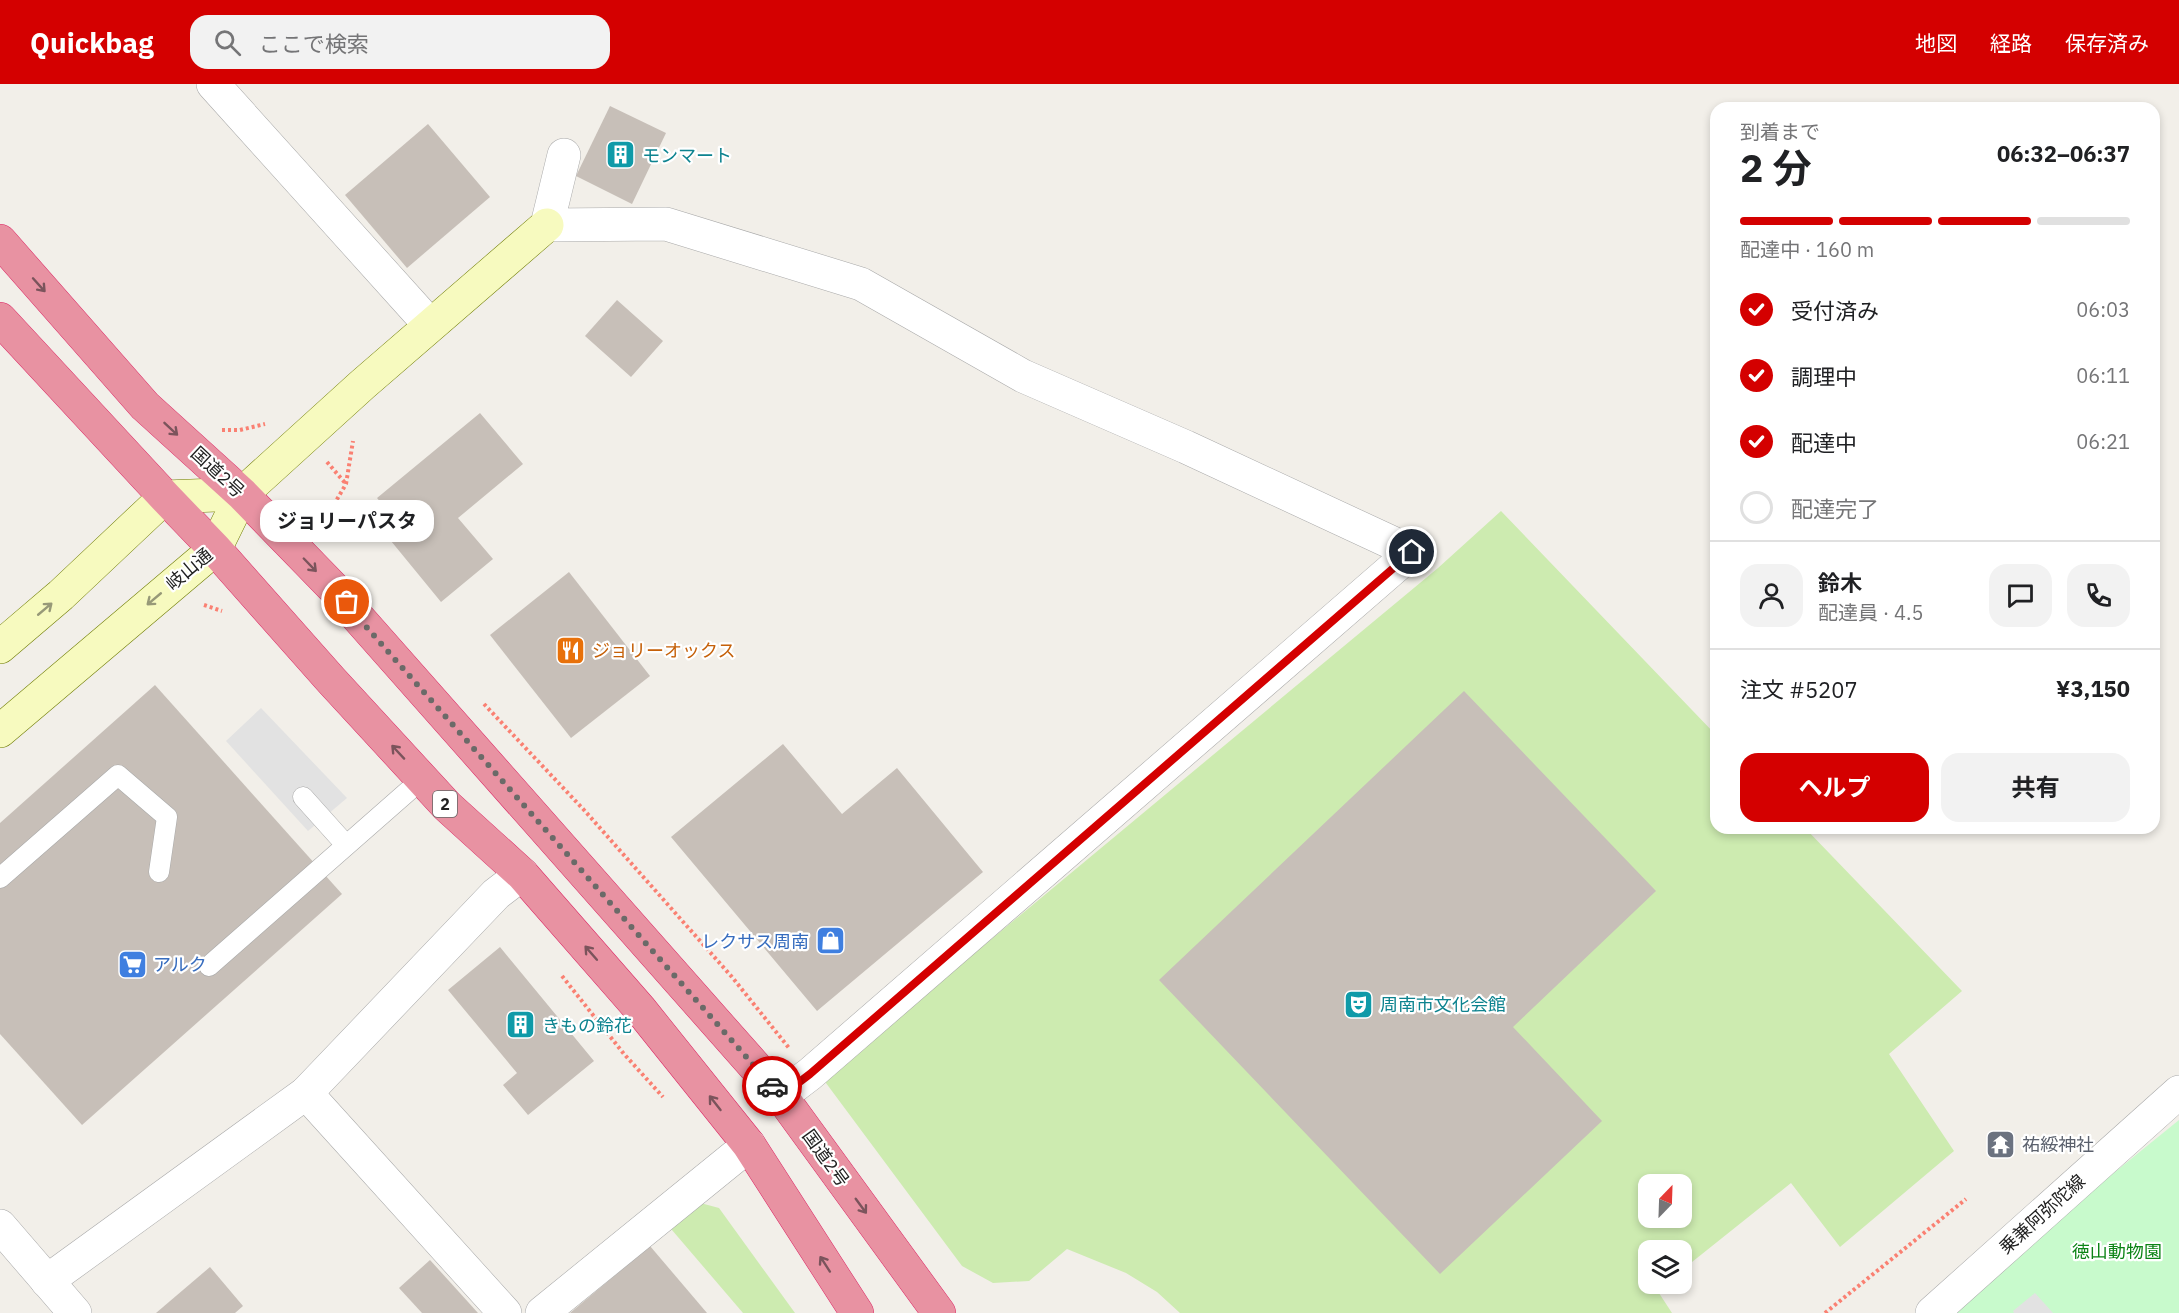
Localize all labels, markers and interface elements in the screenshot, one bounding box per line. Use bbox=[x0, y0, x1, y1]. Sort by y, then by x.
search box bbox=[190, 15, 610, 69]
text: Quickbag bbox=[30, 24, 154, 61]
icon: search bbox=[211, 26, 244, 59]
text: ここで検索 bbox=[259, 29, 369, 58]
text: 地図 bbox=[1915, 29, 1957, 57]
text: 経路 bbox=[1990, 29, 2032, 57]
text: 保存済み bbox=[2065, 29, 2149, 57]
text: 到着まで bbox=[1740, 118, 1820, 145]
building icon: モンマート bbox=[605, 139, 637, 171]
text: 06:32–06:37 bbox=[1997, 139, 2130, 168]
text: 2 分 bbox=[1740, 142, 1812, 193]
place label: モンマート bbox=[642, 144, 732, 167]
text: 配達中 · 160 m bbox=[1740, 236, 1874, 263]
one-way arrow bbox=[32, 277, 46, 292]
icon: check bbox=[1740, 293, 1773, 326]
text: 受付済み bbox=[1791, 296, 1879, 325]
text: 06:03 bbox=[2076, 296, 2130, 323]
icon: check bbox=[1740, 359, 1773, 392]
text: 調理中 bbox=[1791, 362, 1857, 391]
text: 06:11 bbox=[2076, 362, 2130, 389]
one-way arrow bbox=[163, 422, 178, 436]
icon: check bbox=[1740, 425, 1773, 458]
text: 配達中 bbox=[1791, 428, 1857, 457]
text: 06:21 bbox=[2076, 428, 2130, 455]
street label: 国道2号 bbox=[186, 441, 250, 503]
text: 配達完了 bbox=[1791, 494, 1879, 523]
callout: ジョリーパスタ bbox=[260, 500, 434, 542]
text: ジョリーパスタ bbox=[277, 507, 417, 534]
pin bbox=[1386, 526, 1437, 577]
icon: home bbox=[1395, 535, 1428, 568]
street label: 岐山通 bbox=[161, 543, 217, 595]
one-way arrow bbox=[303, 557, 318, 572]
button: person bbox=[1740, 564, 1803, 627]
button: chat bbox=[1989, 564, 2052, 627]
button: phone bbox=[2067, 564, 2130, 627]
text: 鈴木 bbox=[1818, 568, 1862, 597]
pin bbox=[321, 576, 372, 627]
icon: bag bbox=[330, 585, 363, 618]
one-way arrow bbox=[147, 592, 162, 606]
text: 配達員 · 4.5 bbox=[1818, 599, 1923, 626]
one-way arrow bbox=[36, 602, 52, 616]
restaurant icon: ジョリーオックス bbox=[555, 634, 587, 666]
place label: ジョリーオックス bbox=[592, 639, 735, 662]
text: ¥3,150 bbox=[2056, 674, 2130, 703]
text: 注文 #5207 bbox=[1740, 675, 1858, 704]
one-way arrow bbox=[391, 745, 405, 760]
button: ヘルプ bbox=[1740, 753, 1929, 822]
button: 共有 bbox=[1941, 753, 2130, 822]
road number: 2 bbox=[433, 791, 457, 817]
shop icon: レクサス周南 bbox=[814, 925, 846, 957]
place label: レクサス周南 bbox=[701, 930, 809, 953]
one-way arrow bbox=[584, 946, 598, 961]
supermarket icon: アルク bbox=[116, 948, 148, 980]
place label: アルク bbox=[153, 953, 207, 976]
theatre icon: 周南市文化会館 bbox=[1343, 988, 1375, 1020]
place label: 周南市文化会館 bbox=[1380, 993, 1506, 1016]
building icon: きもの鈴花 bbox=[505, 1009, 537, 1041]
place label: きもの鈴花 bbox=[542, 1014, 632, 1037]
courier bbox=[742, 1056, 802, 1116]
icon: car bbox=[756, 1070, 789, 1103]
one-way arrow bbox=[709, 1095, 722, 1111]
street label: 国道2号 bbox=[798, 1125, 854, 1191]
temple icon: 祐綏神社 bbox=[1985, 1128, 2017, 1160]
place label: 祐綏神社 bbox=[2022, 1133, 2094, 1156]
street label: 乗兼阿弥陀線 bbox=[1994, 1169, 2090, 1259]
north arrow bbox=[1638, 1174, 1692, 1228]
map controls bbox=[1638, 1174, 1692, 1294]
one-way arrow bbox=[855, 1197, 867, 1213]
button: layers bbox=[1638, 1240, 1692, 1294]
park label: 徳山動物園 bbox=[2072, 1240, 2162, 1263]
one-way arrow bbox=[819, 1256, 831, 1273]

